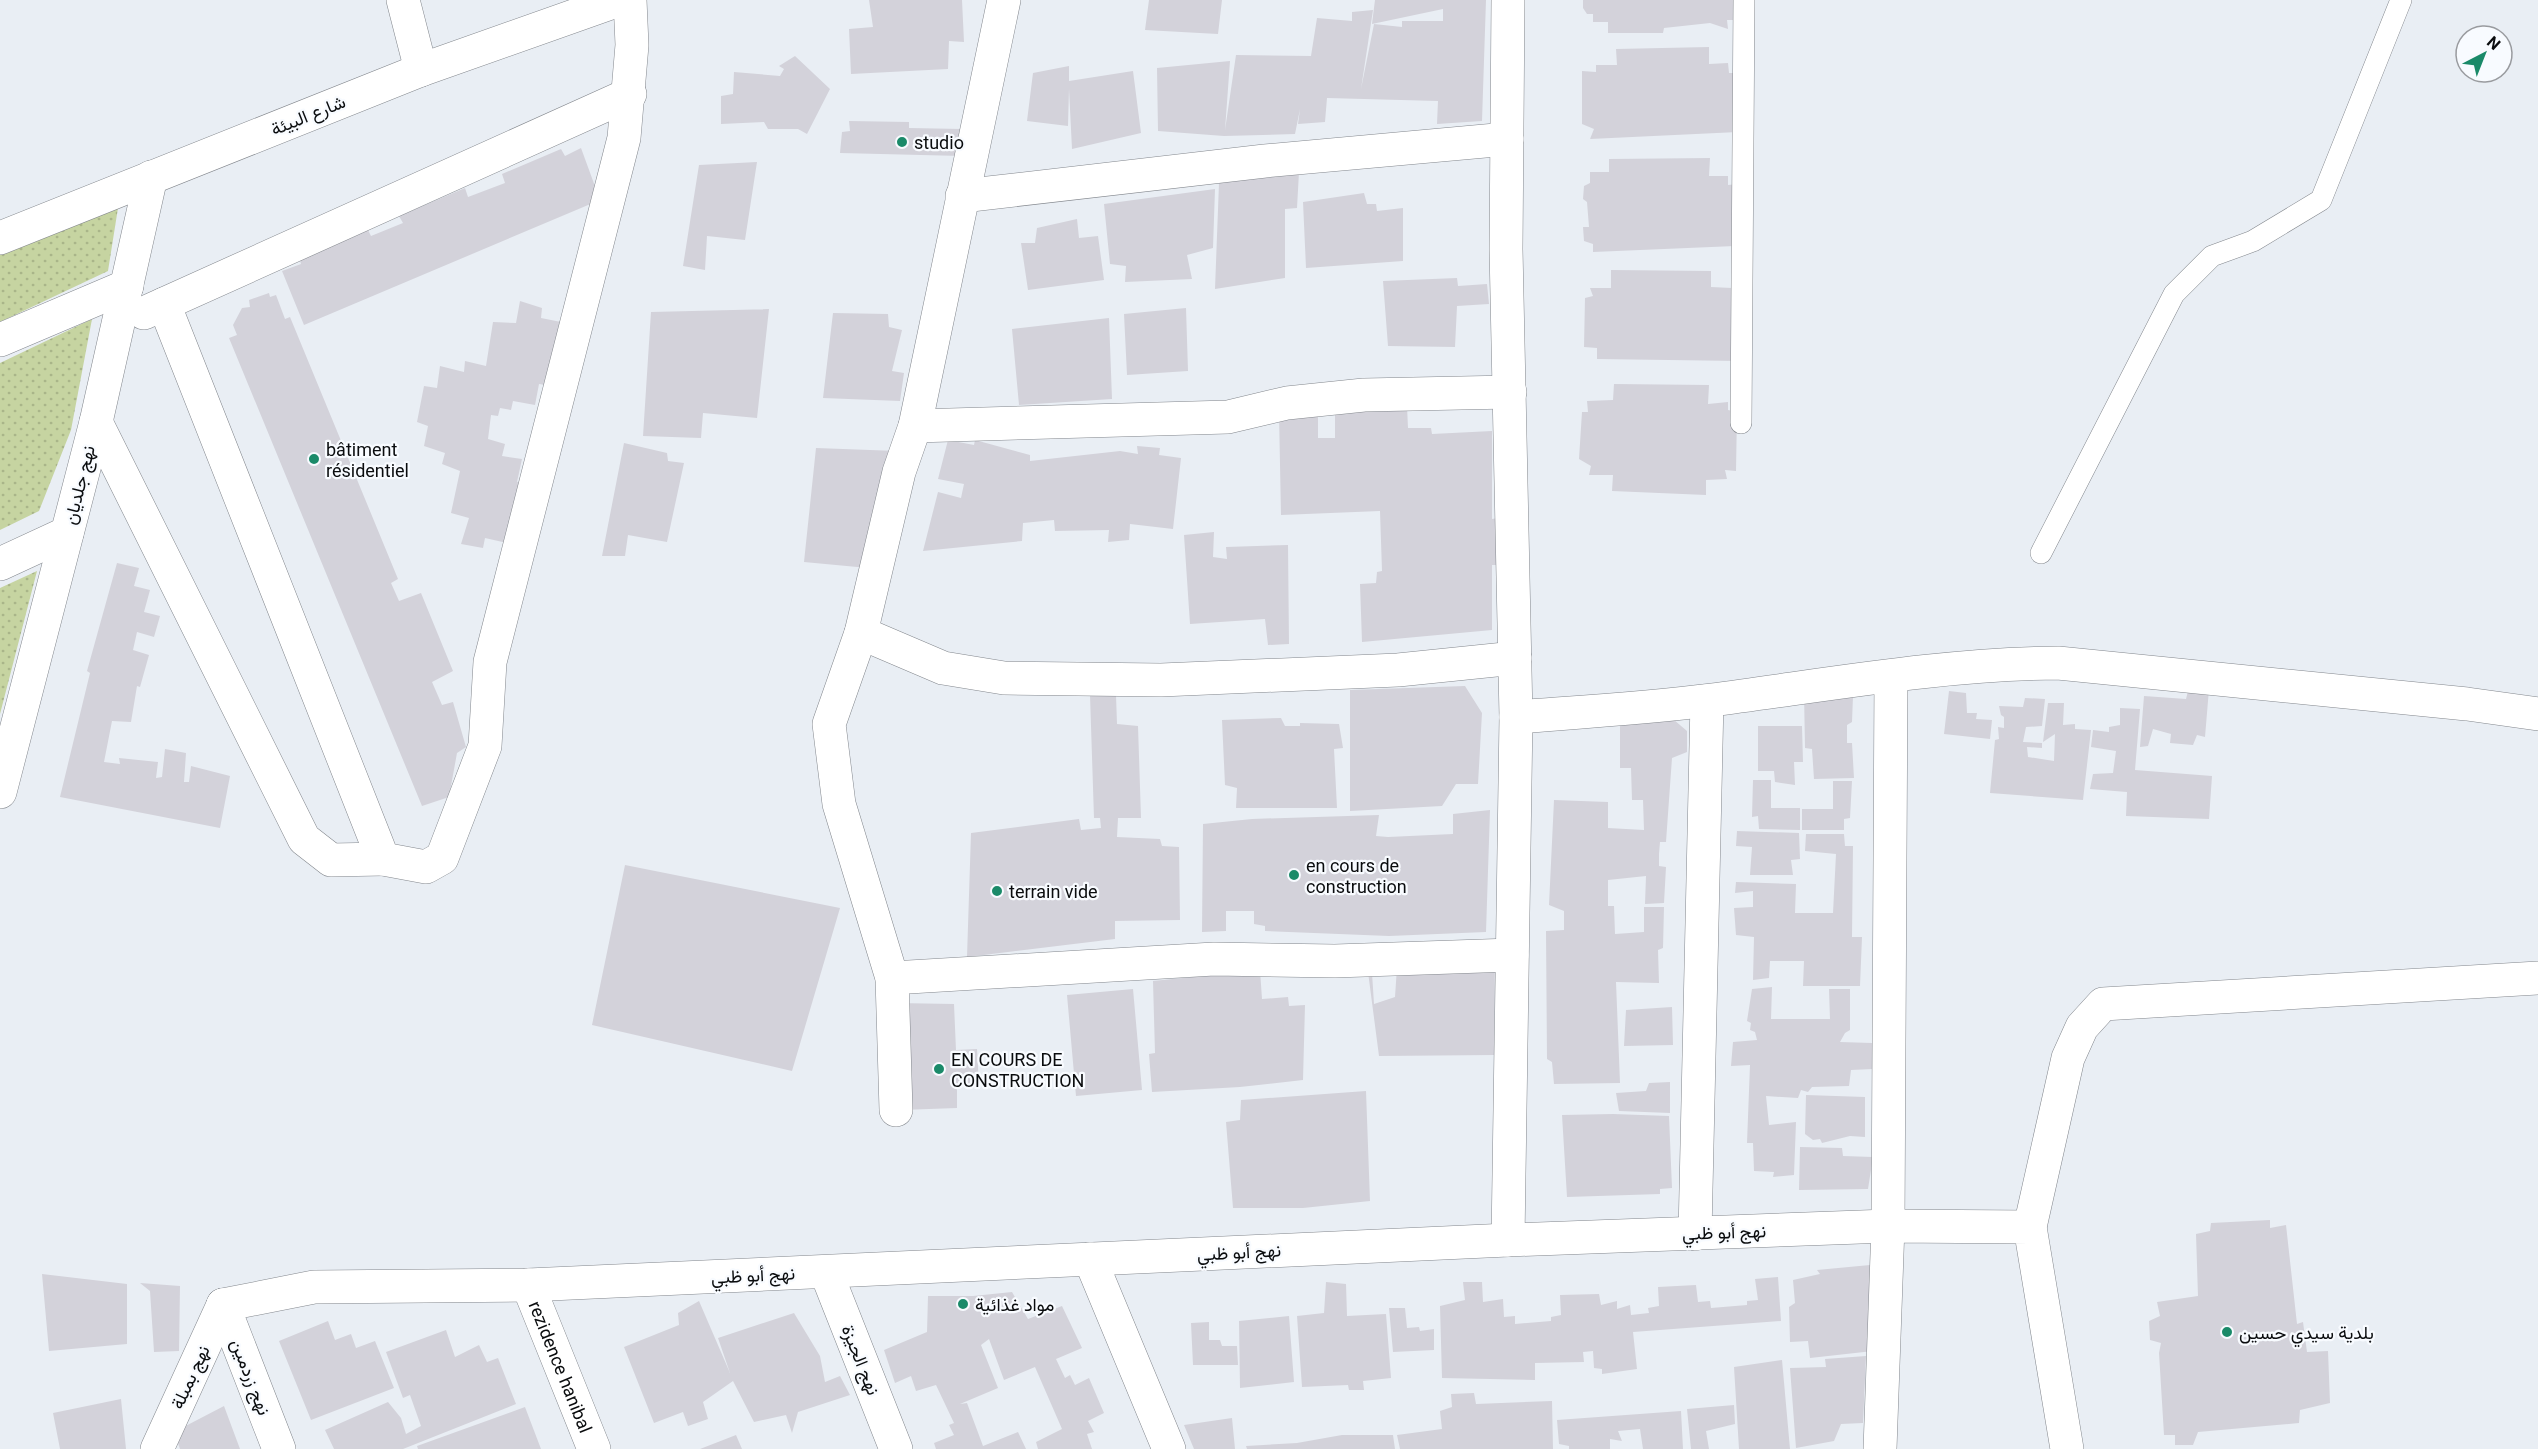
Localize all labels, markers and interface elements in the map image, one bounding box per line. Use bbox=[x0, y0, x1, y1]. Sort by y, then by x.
north arrow bbox=[2454, 24, 2514, 84]
text: N bbox=[2483, 32, 2504, 54]
street label: شارع البيئة bbox=[268, 91, 349, 141]
place label: studio bbox=[914, 132, 964, 153]
marker: studio bbox=[895, 135, 909, 149]
place label: bâtiment résidentiel bbox=[326, 439, 409, 481]
street label: نهج جلديان bbox=[59, 443, 101, 527]
marker: bâtiment résidentiel bbox=[307, 452, 321, 466]
place label: en cours de construction bbox=[1306, 855, 1407, 897]
marker: en cours de construction bbox=[1287, 868, 1301, 882]
place label: terrain vide bbox=[1009, 881, 1098, 902]
marker: terrain vide bbox=[990, 884, 1004, 898]
place label: EN COURS DE CONSTRUCTION bbox=[951, 1049, 1084, 1091]
marker: EN COURS DE CONSTRUCTION bbox=[932, 1062, 946, 1076]
street label: نهج أبو ظبي bbox=[1682, 1220, 1767, 1249]
street label: نهج أبو ظبي bbox=[1196, 1239, 1282, 1270]
street label: نهج أبو ظبي bbox=[710, 1262, 796, 1293]
place label: مواد غذائية bbox=[975, 1294, 1054, 1316]
marker: مواد غذائية bbox=[956, 1297, 970, 1311]
street label: rezidence hanibal bbox=[525, 1298, 597, 1436]
street label: نهج الجيزة bbox=[836, 1322, 885, 1399]
place label: بلدية سيدي حسين bbox=[2239, 1322, 2374, 1348]
marker: بلدية سيدي حسين bbox=[2220, 1325, 2234, 1339]
street label: نهج زردمين bbox=[225, 1336, 275, 1419]
street label: نهج بمبلة bbox=[166, 1342, 216, 1413]

